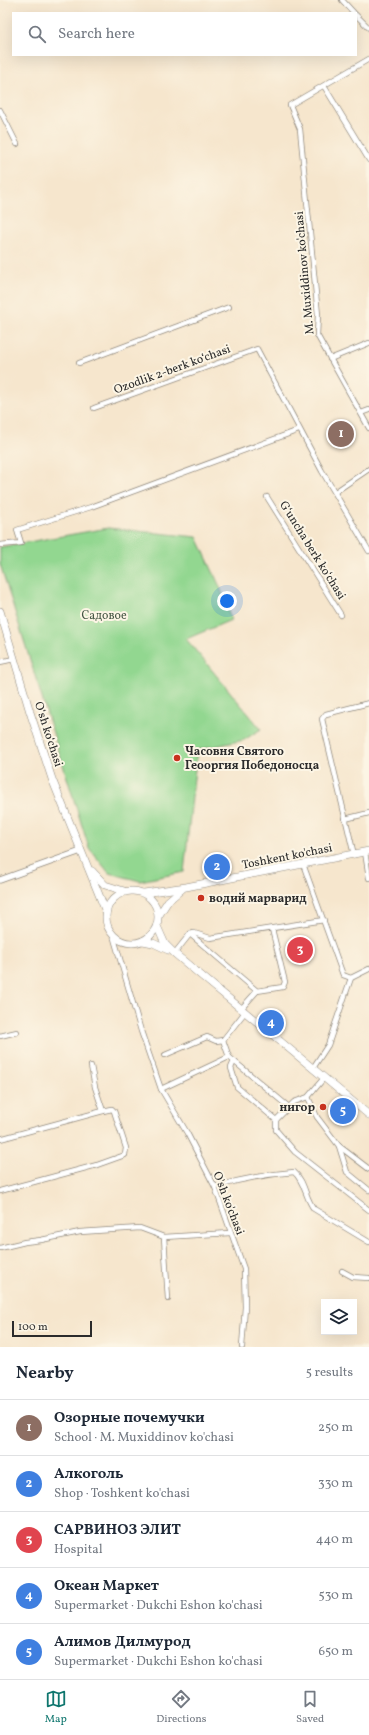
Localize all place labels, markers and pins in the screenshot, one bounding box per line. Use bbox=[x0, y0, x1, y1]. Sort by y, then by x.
pin: 1 bbox=[328, 419, 354, 449]
place label: Часовня Святого Геооргия Победоносца bbox=[185, 744, 320, 774]
marker: Часовня Святого Геооргия Победоносца bbox=[172, 753, 182, 763]
pin: 2 bbox=[204, 852, 230, 882]
place label: водий марварид bbox=[209, 891, 307, 907]
marker: водий марварид bbox=[196, 893, 206, 903]
pin: 3 bbox=[287, 935, 313, 965]
pin: 4 bbox=[258, 1008, 284, 1038]
pin: 5 bbox=[330, 1096, 356, 1126]
place label: нигор bbox=[279, 1100, 315, 1116]
marker: нигор bbox=[318, 1102, 328, 1112]

